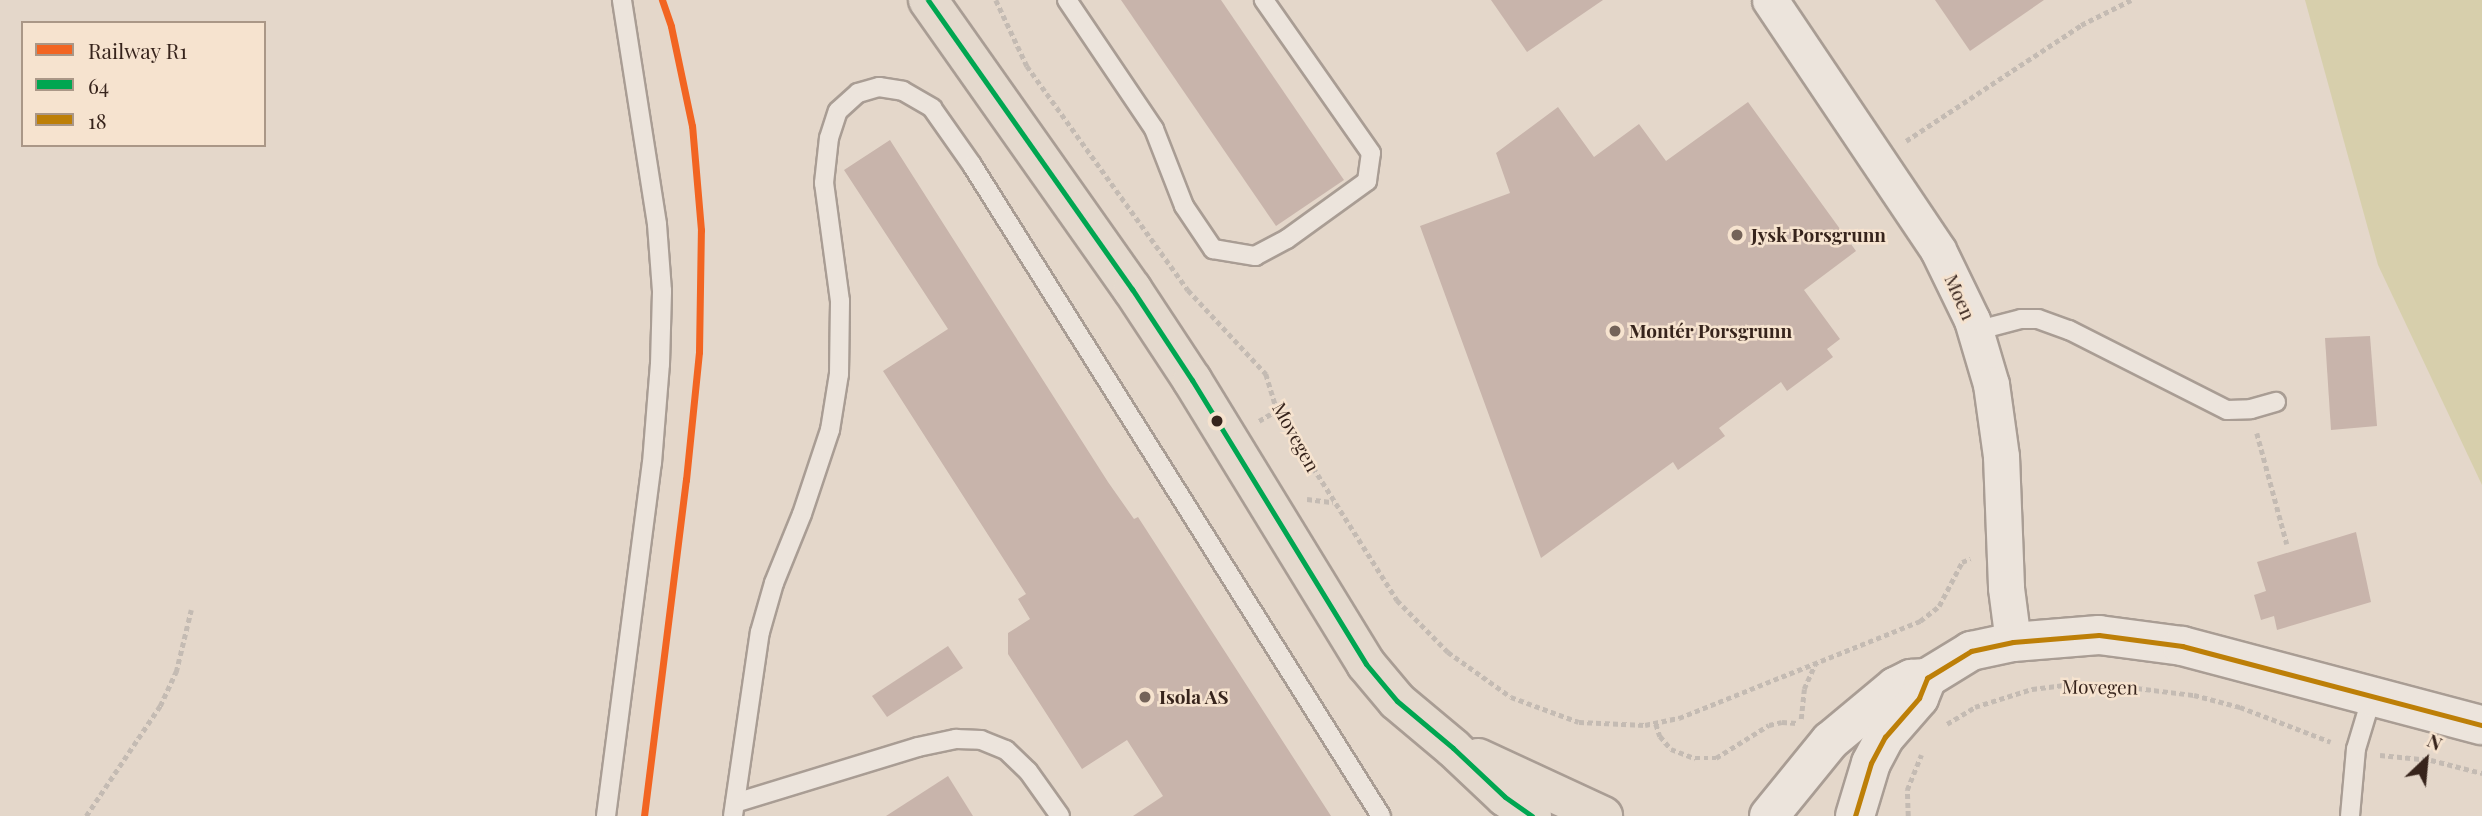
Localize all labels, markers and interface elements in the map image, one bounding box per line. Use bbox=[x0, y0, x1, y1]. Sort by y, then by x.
legend bbox=[21, 21, 266, 147]
text: Railway R1 bbox=[88, 36, 187, 64]
text: 64 bbox=[88, 71, 109, 99]
text: 18 bbox=[88, 106, 107, 134]
place label: Jysk Porsgrunn bbox=[1751, 224, 1886, 246]
marker: Jysk Porsgrunn bbox=[1729, 227, 1745, 243]
street label: Moen bbox=[1940, 271, 1980, 323]
place label: Montér Porsgrunn bbox=[1629, 320, 1793, 342]
marker: Montér Porsgrunn bbox=[1607, 323, 1623, 339]
street label: Movegen bbox=[1268, 398, 1324, 476]
unlabelled marker bbox=[1210, 414, 1224, 428]
street label: Movegen bbox=[2062, 675, 2138, 699]
place label: Isola AS bbox=[1159, 686, 1229, 708]
marker: Isola AS bbox=[1137, 689, 1153, 705]
north arrow bbox=[2391, 725, 2461, 795]
text: N bbox=[2423, 726, 2447, 756]

